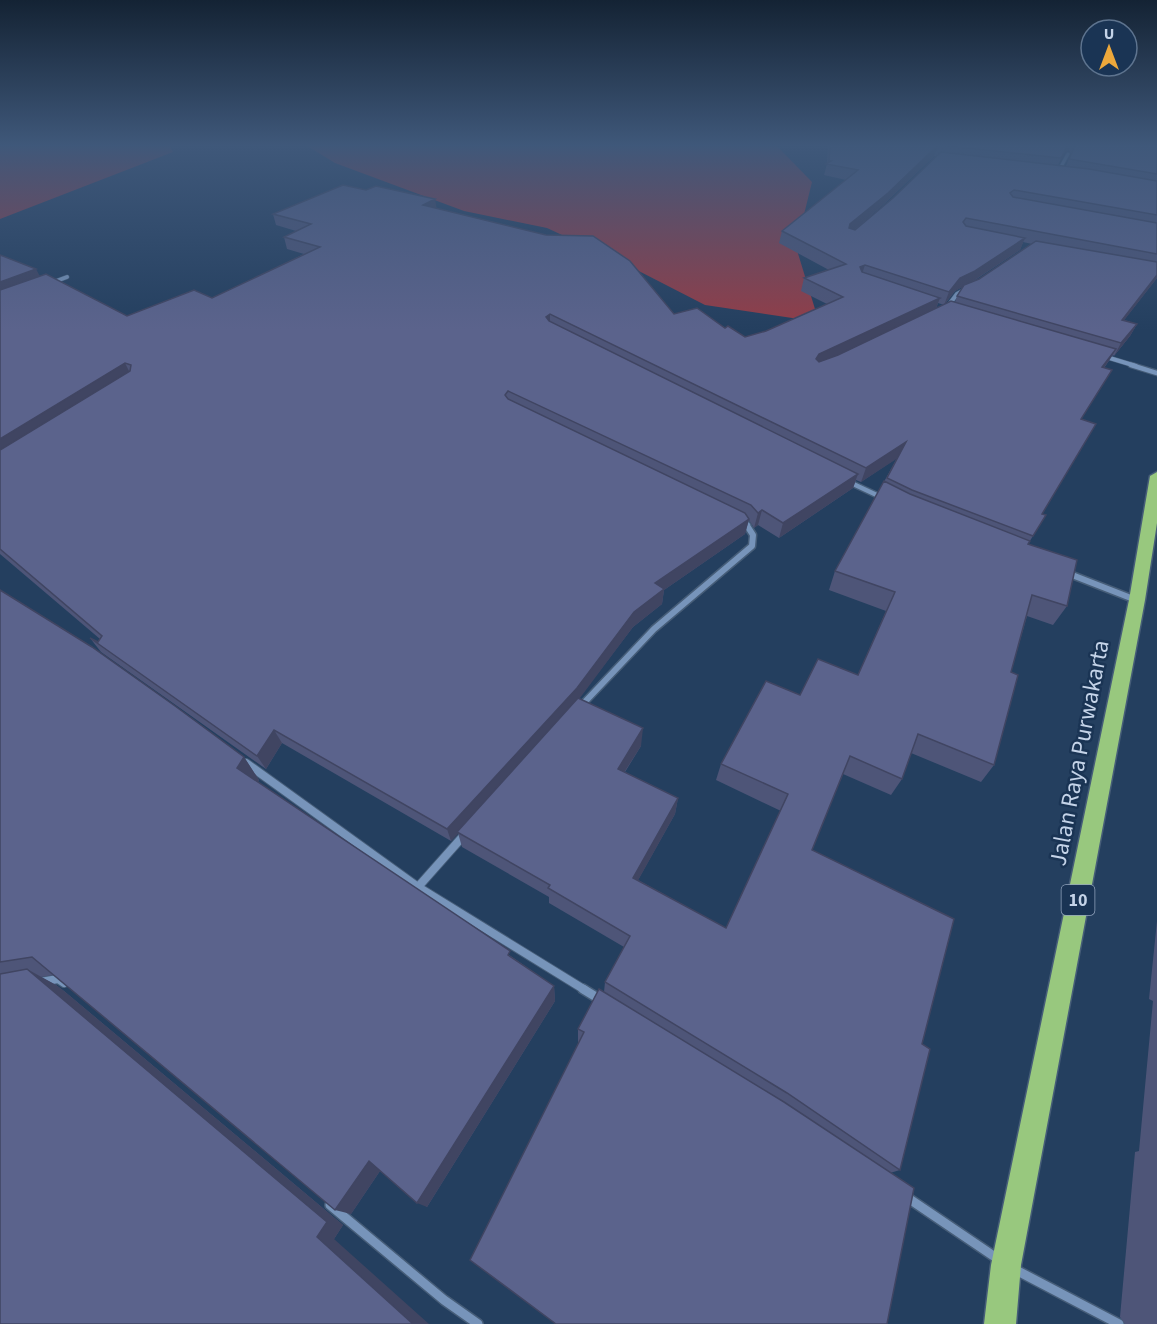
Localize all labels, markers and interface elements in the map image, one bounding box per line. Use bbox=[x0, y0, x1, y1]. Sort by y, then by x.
north arrow bbox=[1079, 18, 1139, 78]
text: U bbox=[1104, 23, 1114, 45]
street label: Jalan Raya Purwakarta bbox=[1040, 637, 1119, 869]
road number: 10 bbox=[1062, 885, 1094, 915]

